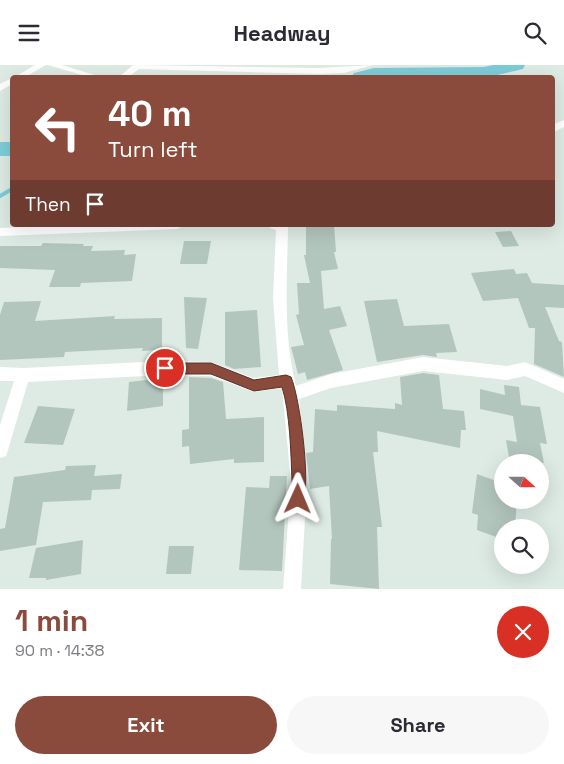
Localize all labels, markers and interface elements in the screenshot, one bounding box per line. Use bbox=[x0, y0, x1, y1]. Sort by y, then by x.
icon: menu bbox=[15, 19, 43, 47]
text: Headway bbox=[234, 19, 330, 47]
icon: search bbox=[521, 19, 549, 47]
text: 40 m bbox=[108, 92, 192, 136]
icon: left bbox=[25, 95, 90, 160]
text: Turn left bbox=[108, 135, 198, 163]
icon: arrive bbox=[81, 190, 109, 218]
text: Then bbox=[25, 192, 71, 217]
pin bbox=[144, 347, 186, 389]
icon: arrive bbox=[151, 354, 179, 382]
north arrow bbox=[494, 454, 549, 509]
map controls bbox=[494, 454, 549, 574]
position arrow bbox=[271, 472, 323, 524]
button: search bbox=[494, 519, 549, 574]
text: 1 min bbox=[15, 601, 88, 640]
button: close bbox=[497, 606, 549, 658]
text: 90 m · 14:38 bbox=[15, 640, 105, 661]
button: Exit bbox=[15, 696, 277, 754]
button: Share bbox=[287, 696, 549, 754]

